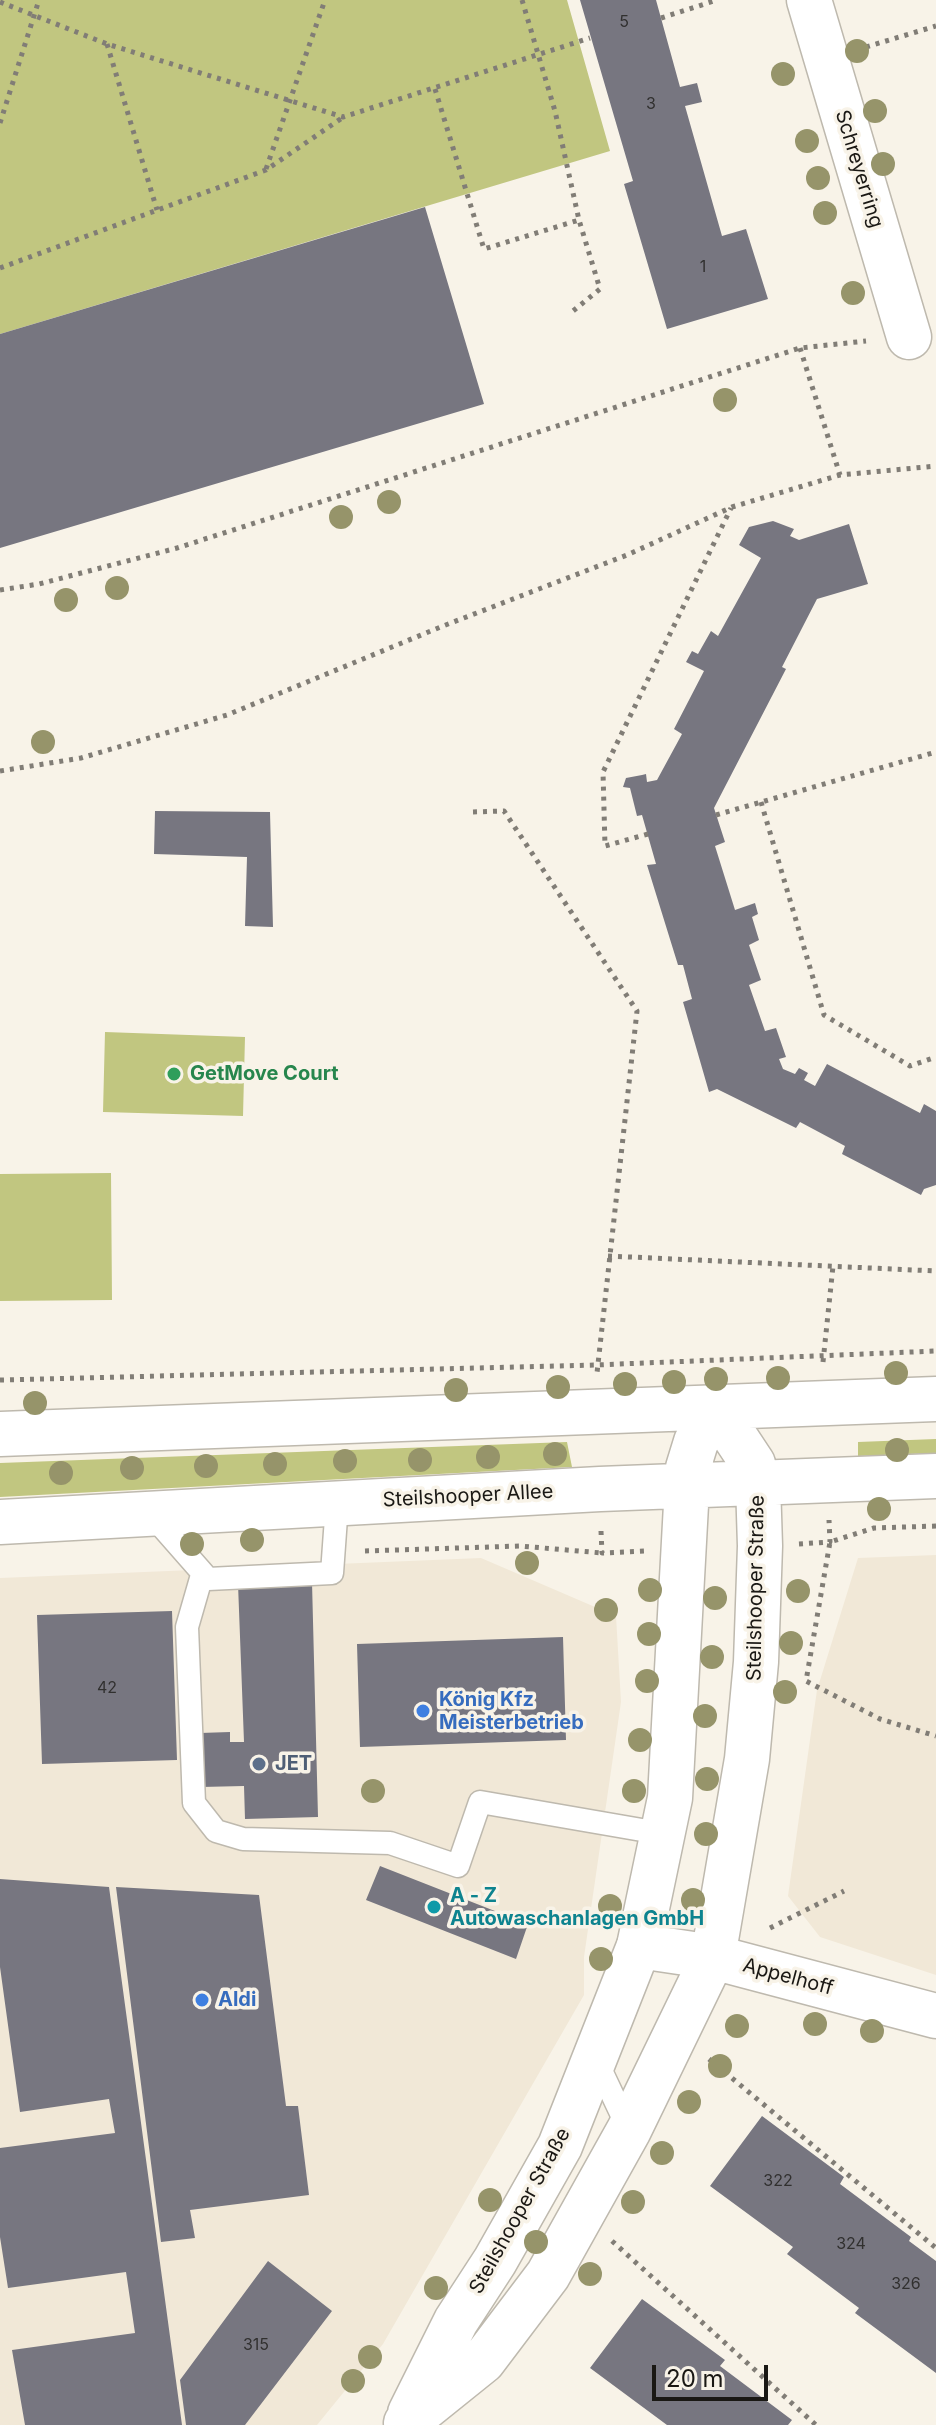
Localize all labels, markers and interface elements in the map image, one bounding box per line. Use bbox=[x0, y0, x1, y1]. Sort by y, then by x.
house number: 5 bbox=[619, 12, 629, 32]
house number: 3 bbox=[646, 94, 656, 114]
street label: Schreyerring bbox=[830, 107, 888, 231]
house number: 1 bbox=[700, 257, 706, 277]
place label: GetMove Court bbox=[190, 1062, 338, 1086]
marker: GetMove Court bbox=[165, 1065, 183, 1083]
street label: Steilshooper Allee bbox=[382, 1480, 554, 1512]
street label: Steilshooper Straße bbox=[742, 1495, 770, 1681]
house number: 42 bbox=[97, 1678, 117, 1698]
place label: König Kfz Meisterbetrieb bbox=[439, 1688, 584, 1735]
marker: König Kfz Meisterbetrieb bbox=[414, 1702, 432, 1720]
place label: JET bbox=[275, 1752, 312, 1776]
marker: JET bbox=[250, 1755, 268, 1773]
place label: A - Z Autowaschanlagen GmbH bbox=[450, 1884, 704, 1931]
marker: A - Z Autowaschanlagen GmbH bbox=[425, 1898, 443, 1916]
street label: Appelhoff bbox=[740, 1953, 836, 2001]
place label: Aldi bbox=[218, 1988, 256, 2012]
marker: Aldi bbox=[193, 1991, 211, 2009]
street label: Steilshooper Straße bbox=[464, 2124, 576, 2298]
house number: 322 bbox=[763, 2171, 793, 2191]
house number: 324 bbox=[836, 2234, 866, 2254]
house number: 326 bbox=[891, 2274, 921, 2294]
house number: 315 bbox=[243, 2335, 269, 2355]
scale bar bbox=[656, 2349, 772, 2399]
text: 20 m bbox=[666, 2364, 724, 2393]

